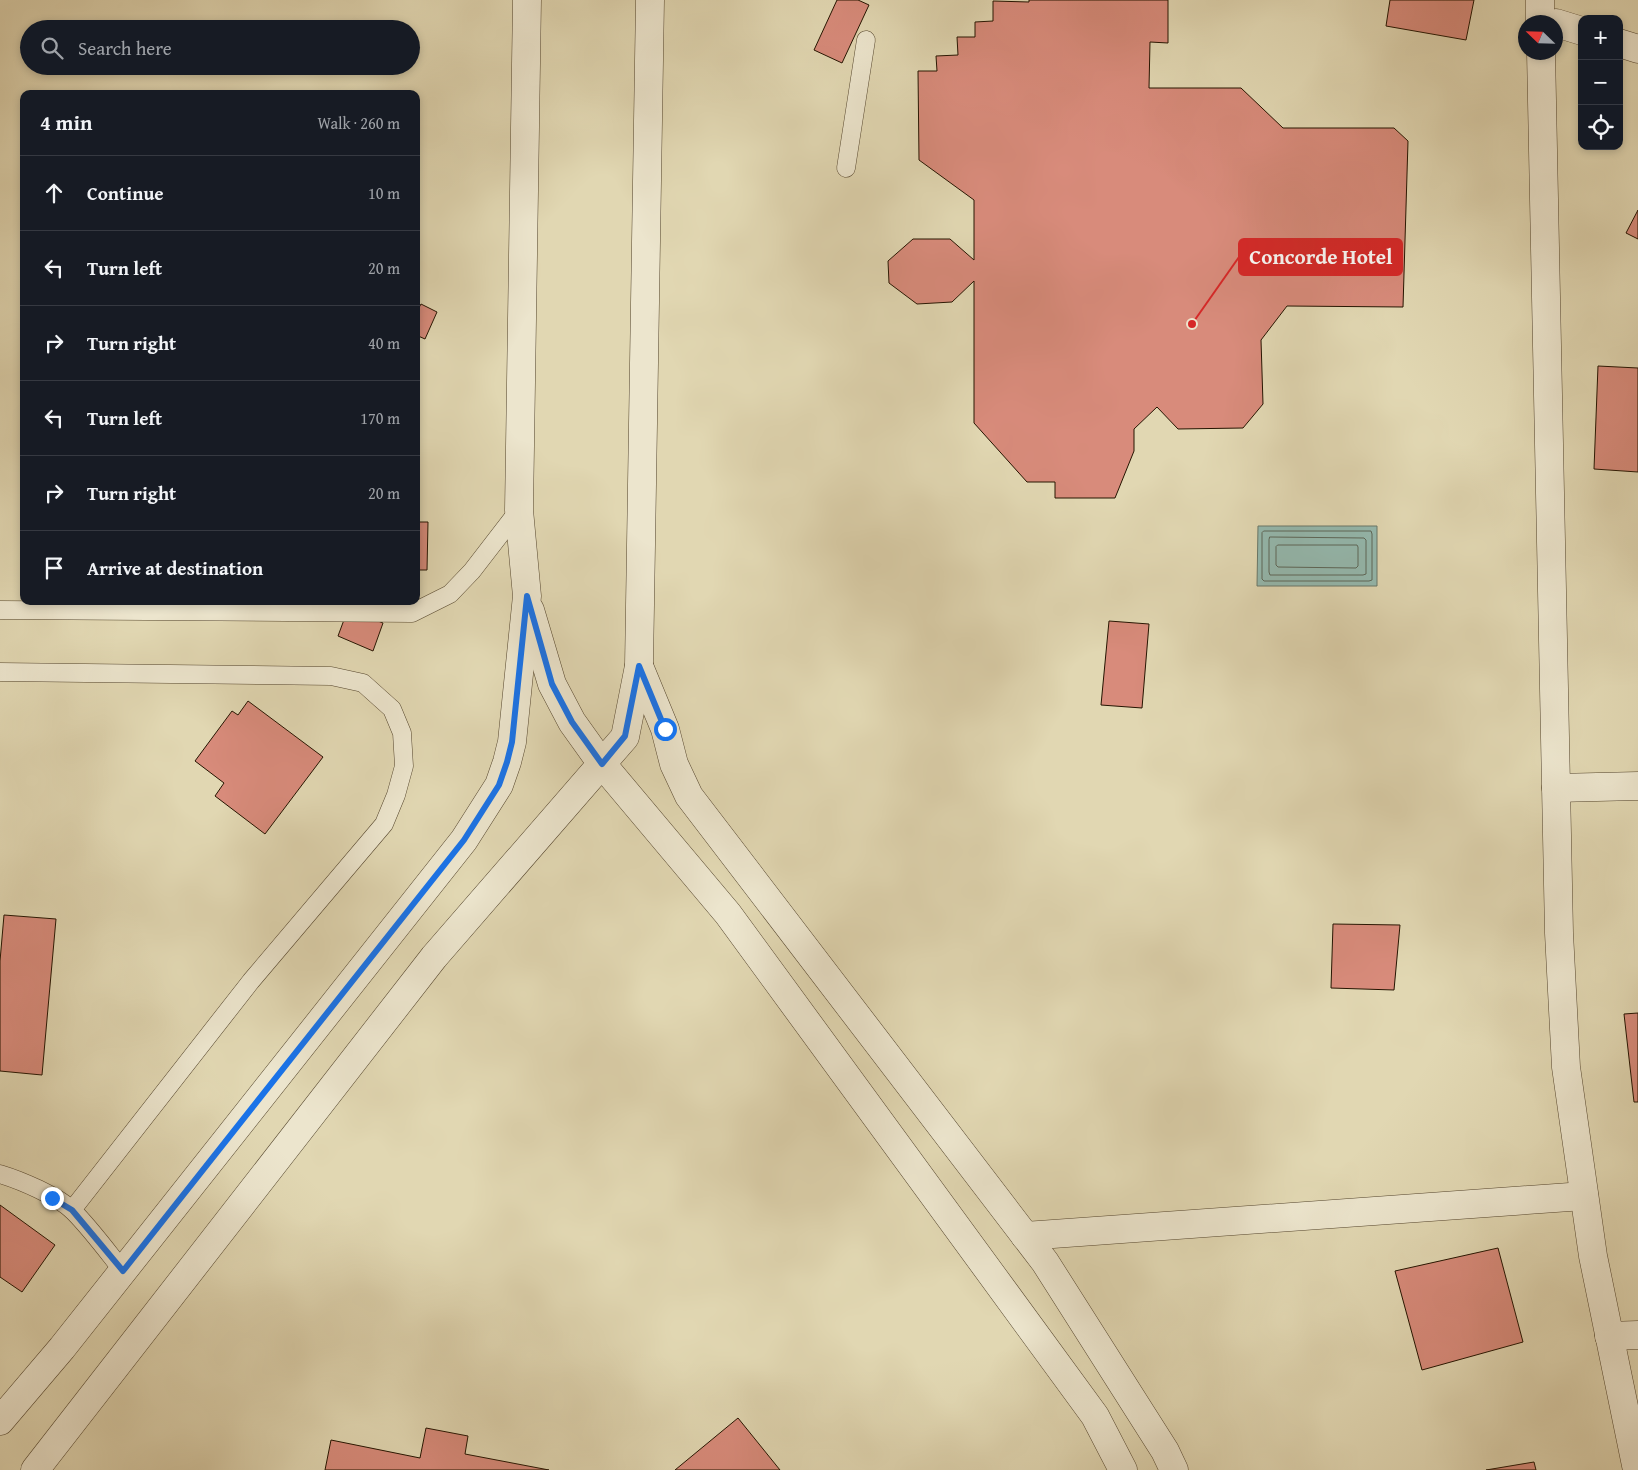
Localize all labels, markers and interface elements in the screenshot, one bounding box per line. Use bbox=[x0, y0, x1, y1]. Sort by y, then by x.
north arrow bbox=[1518, 15, 1563, 60]
map controls bbox=[1578, 15, 1623, 150]
button: + bbox=[1578, 15, 1623, 60]
search box bbox=[20, 20, 420, 75]
icon: search bbox=[38, 34, 66, 62]
text: Search here bbox=[78, 34, 172, 62]
button: − bbox=[1578, 60, 1623, 105]
button: locate bbox=[1578, 105, 1623, 150]
text: 4 min bbox=[40, 107, 92, 138]
text: Walk · 260 m bbox=[317, 111, 400, 135]
icon: ahead bbox=[40, 179, 68, 207]
text: Continue bbox=[87, 179, 164, 207]
text: 10 m bbox=[368, 181, 400, 205]
callout: Concorde Hotel bbox=[1239, 239, 1402, 275]
text: Concorde Hotel bbox=[1249, 241, 1393, 272]
icon: left bbox=[40, 254, 68, 282]
text: Turn left bbox=[87, 254, 162, 282]
text: 20 m bbox=[368, 256, 400, 280]
icon: right bbox=[40, 329, 68, 357]
text: Turn right bbox=[87, 329, 176, 357]
text: 40 m bbox=[368, 331, 400, 355]
icon: left bbox=[40, 404, 68, 432]
text: Turn left bbox=[87, 404, 162, 432]
text: 170 m bbox=[360, 406, 400, 430]
icon: right bbox=[40, 479, 68, 507]
text: Turn right bbox=[87, 479, 176, 507]
text: 20 m bbox=[368, 481, 400, 505]
icon: arrive bbox=[40, 554, 68, 582]
text: Arrive at destination bbox=[87, 554, 263, 582]
route start bbox=[654, 718, 677, 741]
route end bbox=[41, 1187, 64, 1210]

